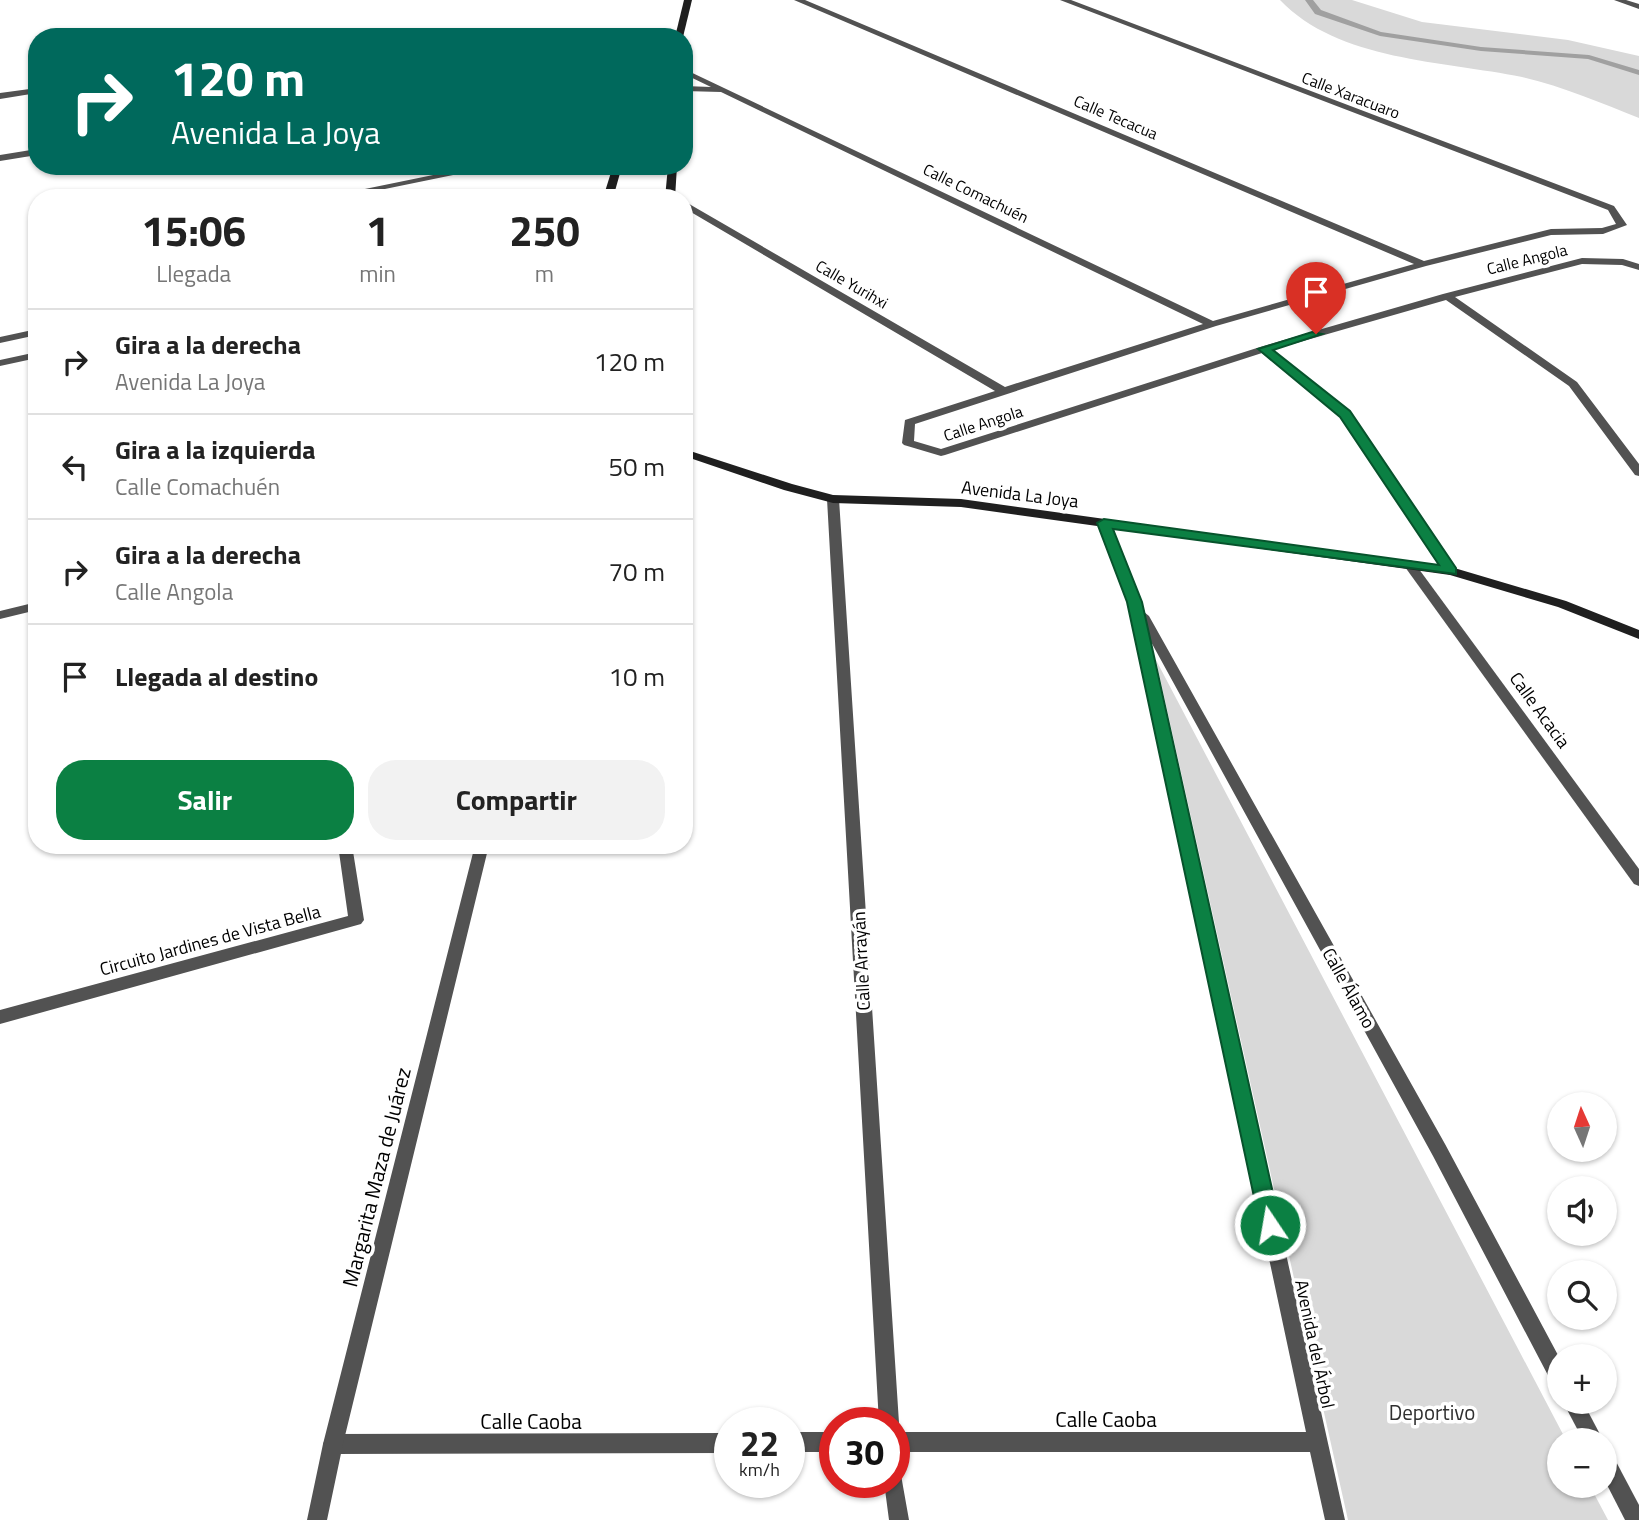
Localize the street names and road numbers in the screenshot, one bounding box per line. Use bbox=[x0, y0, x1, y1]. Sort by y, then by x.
street label: Calle Xaracuaro bbox=[1298, 65, 1404, 125]
street label: Calle Tecacua bbox=[1070, 89, 1162, 145]
street label: Calle Comachuén bbox=[919, 157, 1033, 229]
street label: Calle Angola bbox=[1484, 237, 1570, 281]
street label: Calle Yurihxi bbox=[811, 254, 893, 314]
street label: Calle Angola bbox=[940, 399, 1026, 447]
street label: Avenida La Joya bbox=[960, 473, 1080, 515]
street label: Calle Acacia bbox=[1503, 666, 1577, 754]
street label: Circuito Jardines de Vista Bella bbox=[96, 897, 324, 983]
street label: Calle Arrayán bbox=[845, 911, 877, 1011]
street label: Calle Álamo bbox=[1316, 943, 1382, 1033]
street label: Margarita Maza de Juárez bbox=[333, 1064, 419, 1290]
street label: Avenida del Árbol bbox=[1288, 1277, 1342, 1411]
street label: Calle Caoba bbox=[1055, 1403, 1157, 1435]
street label: Calle Caoba bbox=[480, 1405, 582, 1437]

